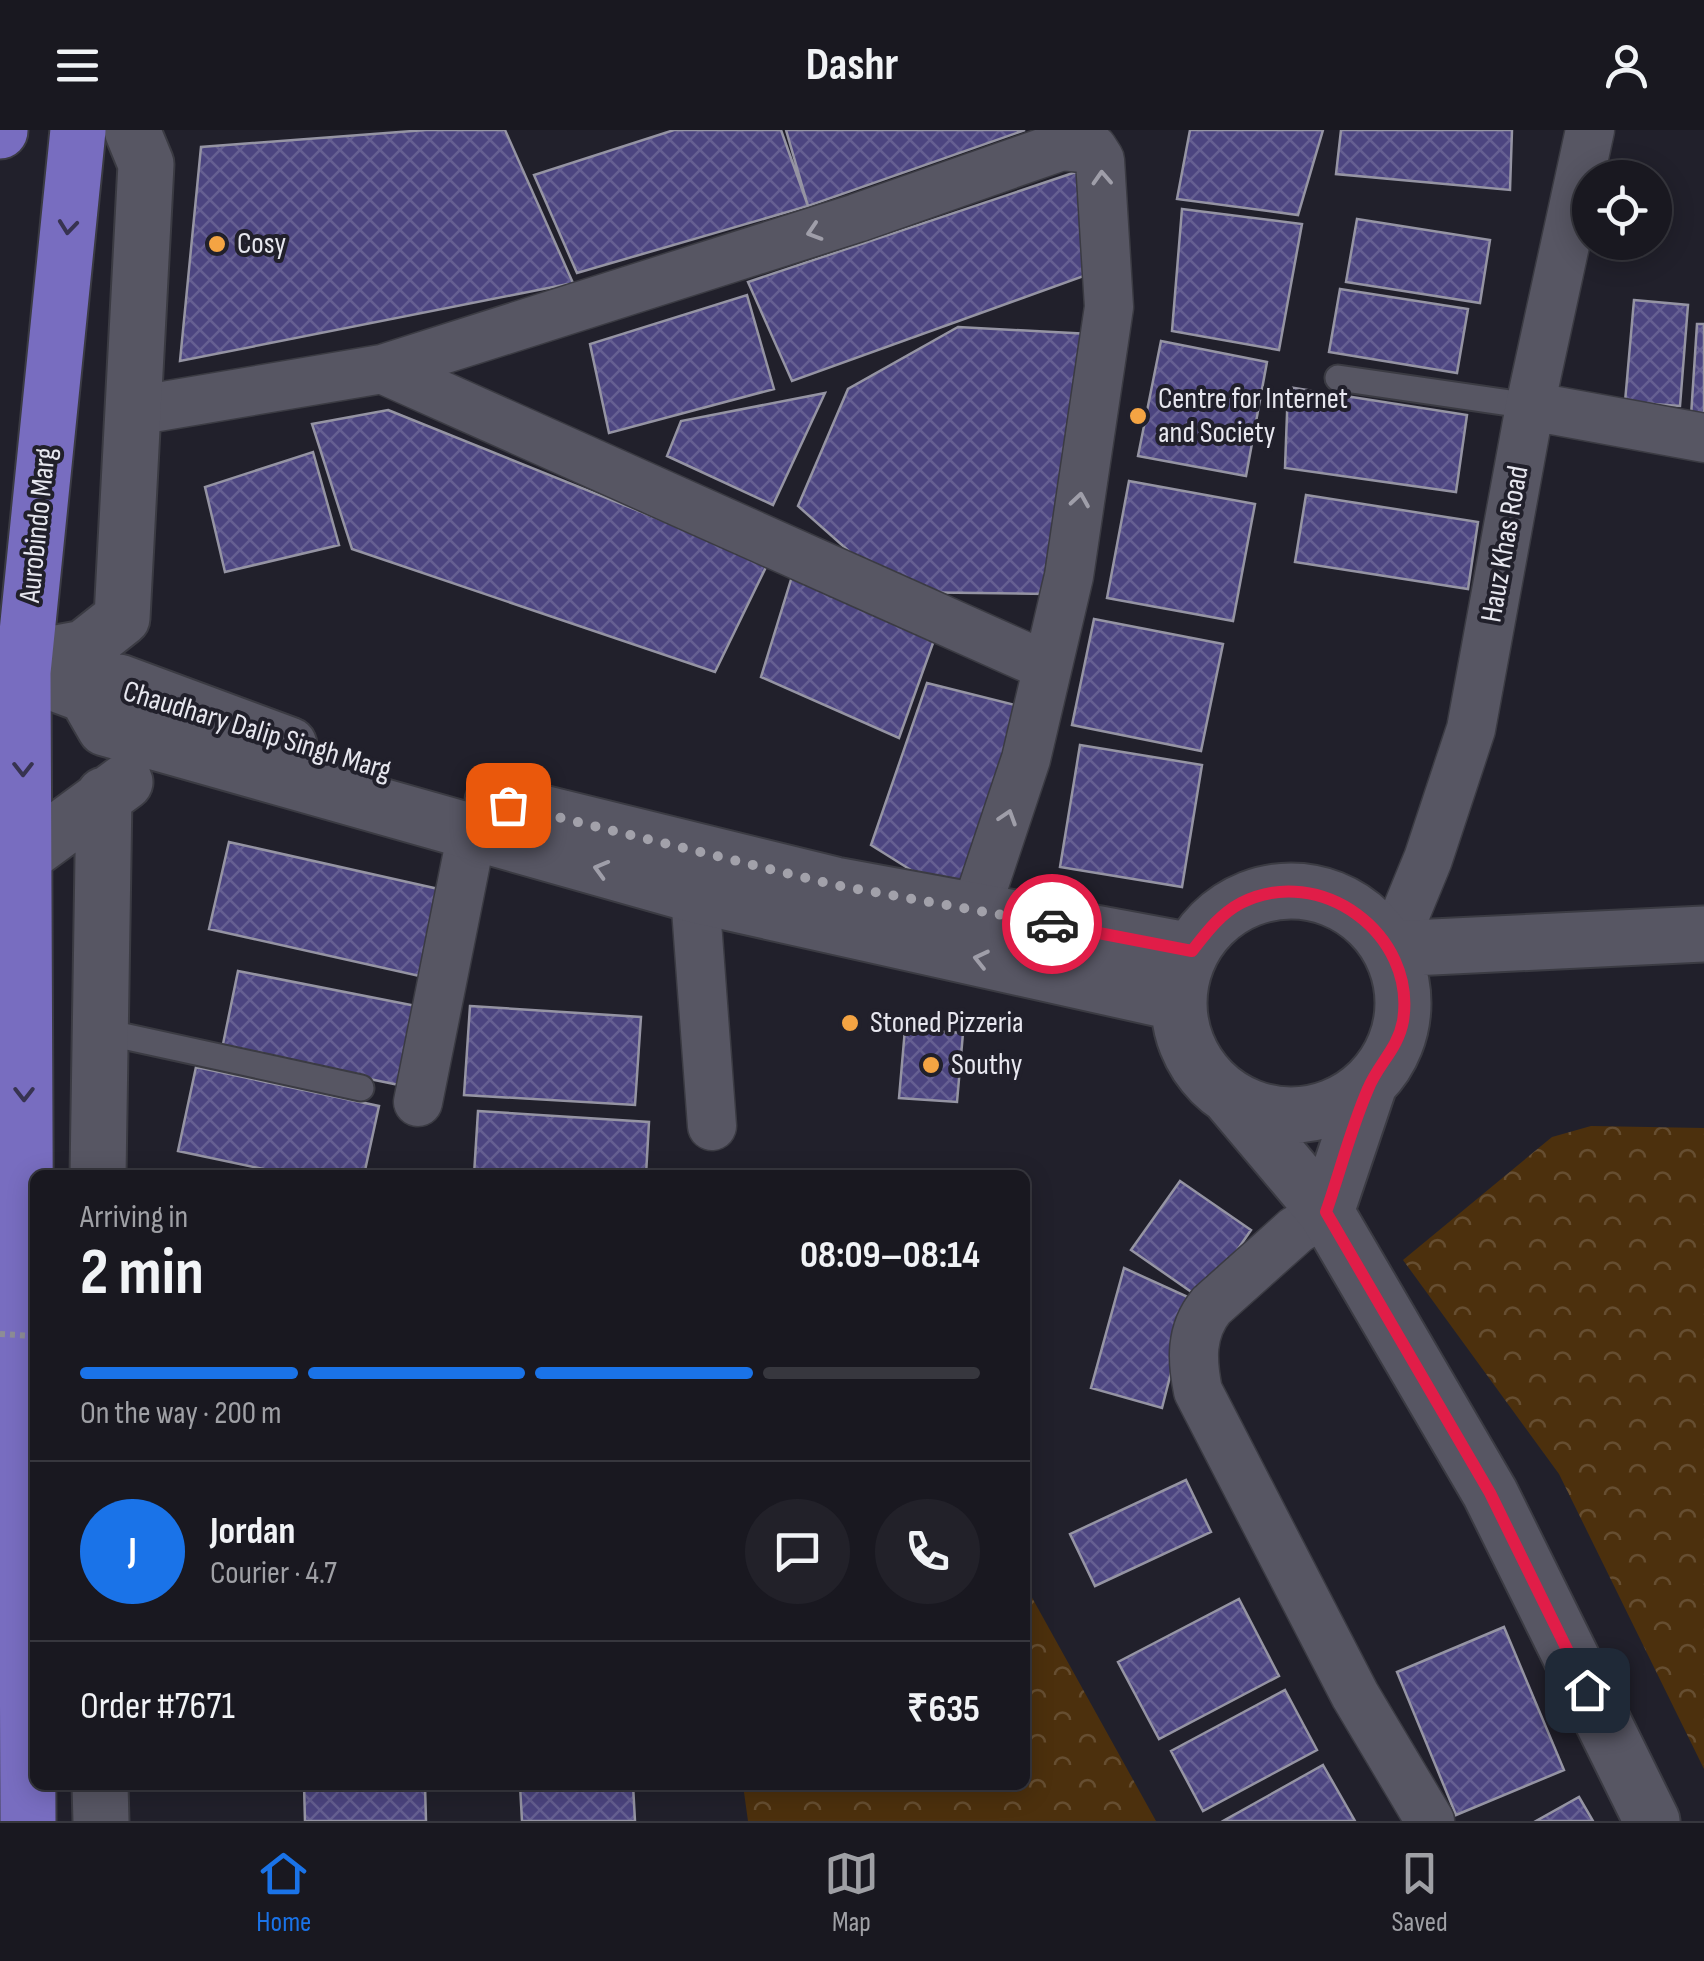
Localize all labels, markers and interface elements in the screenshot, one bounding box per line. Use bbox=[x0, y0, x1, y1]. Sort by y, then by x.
icon: menu bbox=[50, 38, 105, 93]
text: Dashr bbox=[806, 38, 898, 93]
icon: person bbox=[1599, 38, 1654, 93]
map controls bbox=[1572, 160, 1672, 260]
button: locate bbox=[1572, 160, 1672, 260]
one-way arrow bbox=[1091, 169, 1113, 185]
one-way arrow bbox=[58, 219, 79, 235]
one-way arrow bbox=[807, 220, 824, 241]
place label: Cosy bbox=[237, 226, 286, 262]
marker: Cosy bbox=[206, 233, 228, 255]
place label: Centre for Internet and Society bbox=[1158, 381, 1348, 451]
marker: Centre for Internet and Society bbox=[1127, 405, 1149, 427]
street label: Aurobindo Marg bbox=[12, 446, 64, 605]
street label: Hauz Khas Road bbox=[1474, 463, 1536, 625]
one-way arrow bbox=[1069, 492, 1090, 509]
street label: Chaudhary Dalip Singh Marg bbox=[119, 673, 396, 789]
one-way arrow bbox=[12, 762, 34, 778]
pin bbox=[466, 763, 551, 848]
icon: bag bbox=[481, 778, 536, 833]
one-way arrow bbox=[996, 809, 1016, 826]
one-way arrow bbox=[593, 859, 611, 880]
courier bbox=[1002, 874, 1102, 974]
icon: car bbox=[1025, 897, 1080, 952]
one-way arrow bbox=[972, 950, 989, 971]
place label: Stoned Pizzeria bbox=[870, 1005, 1024, 1041]
marker: Stoned Pizzeria bbox=[839, 1012, 861, 1034]
place label: Southy bbox=[951, 1047, 1023, 1083]
marker: Southy bbox=[920, 1054, 942, 1076]
one-way arrow bbox=[13, 1088, 35, 1103]
text: Arriving in bbox=[80, 1198, 188, 1237]
text: 08:09–08:14 bbox=[800, 1233, 980, 1278]
text: 2 min bbox=[80, 1235, 204, 1313]
text: On the way · 200 m bbox=[80, 1394, 282, 1433]
button: chat bbox=[745, 1499, 850, 1604]
button: phone bbox=[875, 1499, 980, 1604]
text: Jordan bbox=[210, 1509, 295, 1554]
text: J bbox=[128, 1529, 137, 1574]
text: Courier · 4.7 bbox=[210, 1554, 337, 1593]
pin bbox=[1545, 1648, 1630, 1733]
icon: home bbox=[1560, 1663, 1615, 1718]
text: Order #7671 bbox=[80, 1684, 235, 1729]
text: ₹635 bbox=[907, 1687, 980, 1732]
tab: Home bbox=[256, 1846, 311, 1939]
tab: Map bbox=[824, 1846, 879, 1939]
tab: Saved bbox=[1392, 1846, 1448, 1939]

